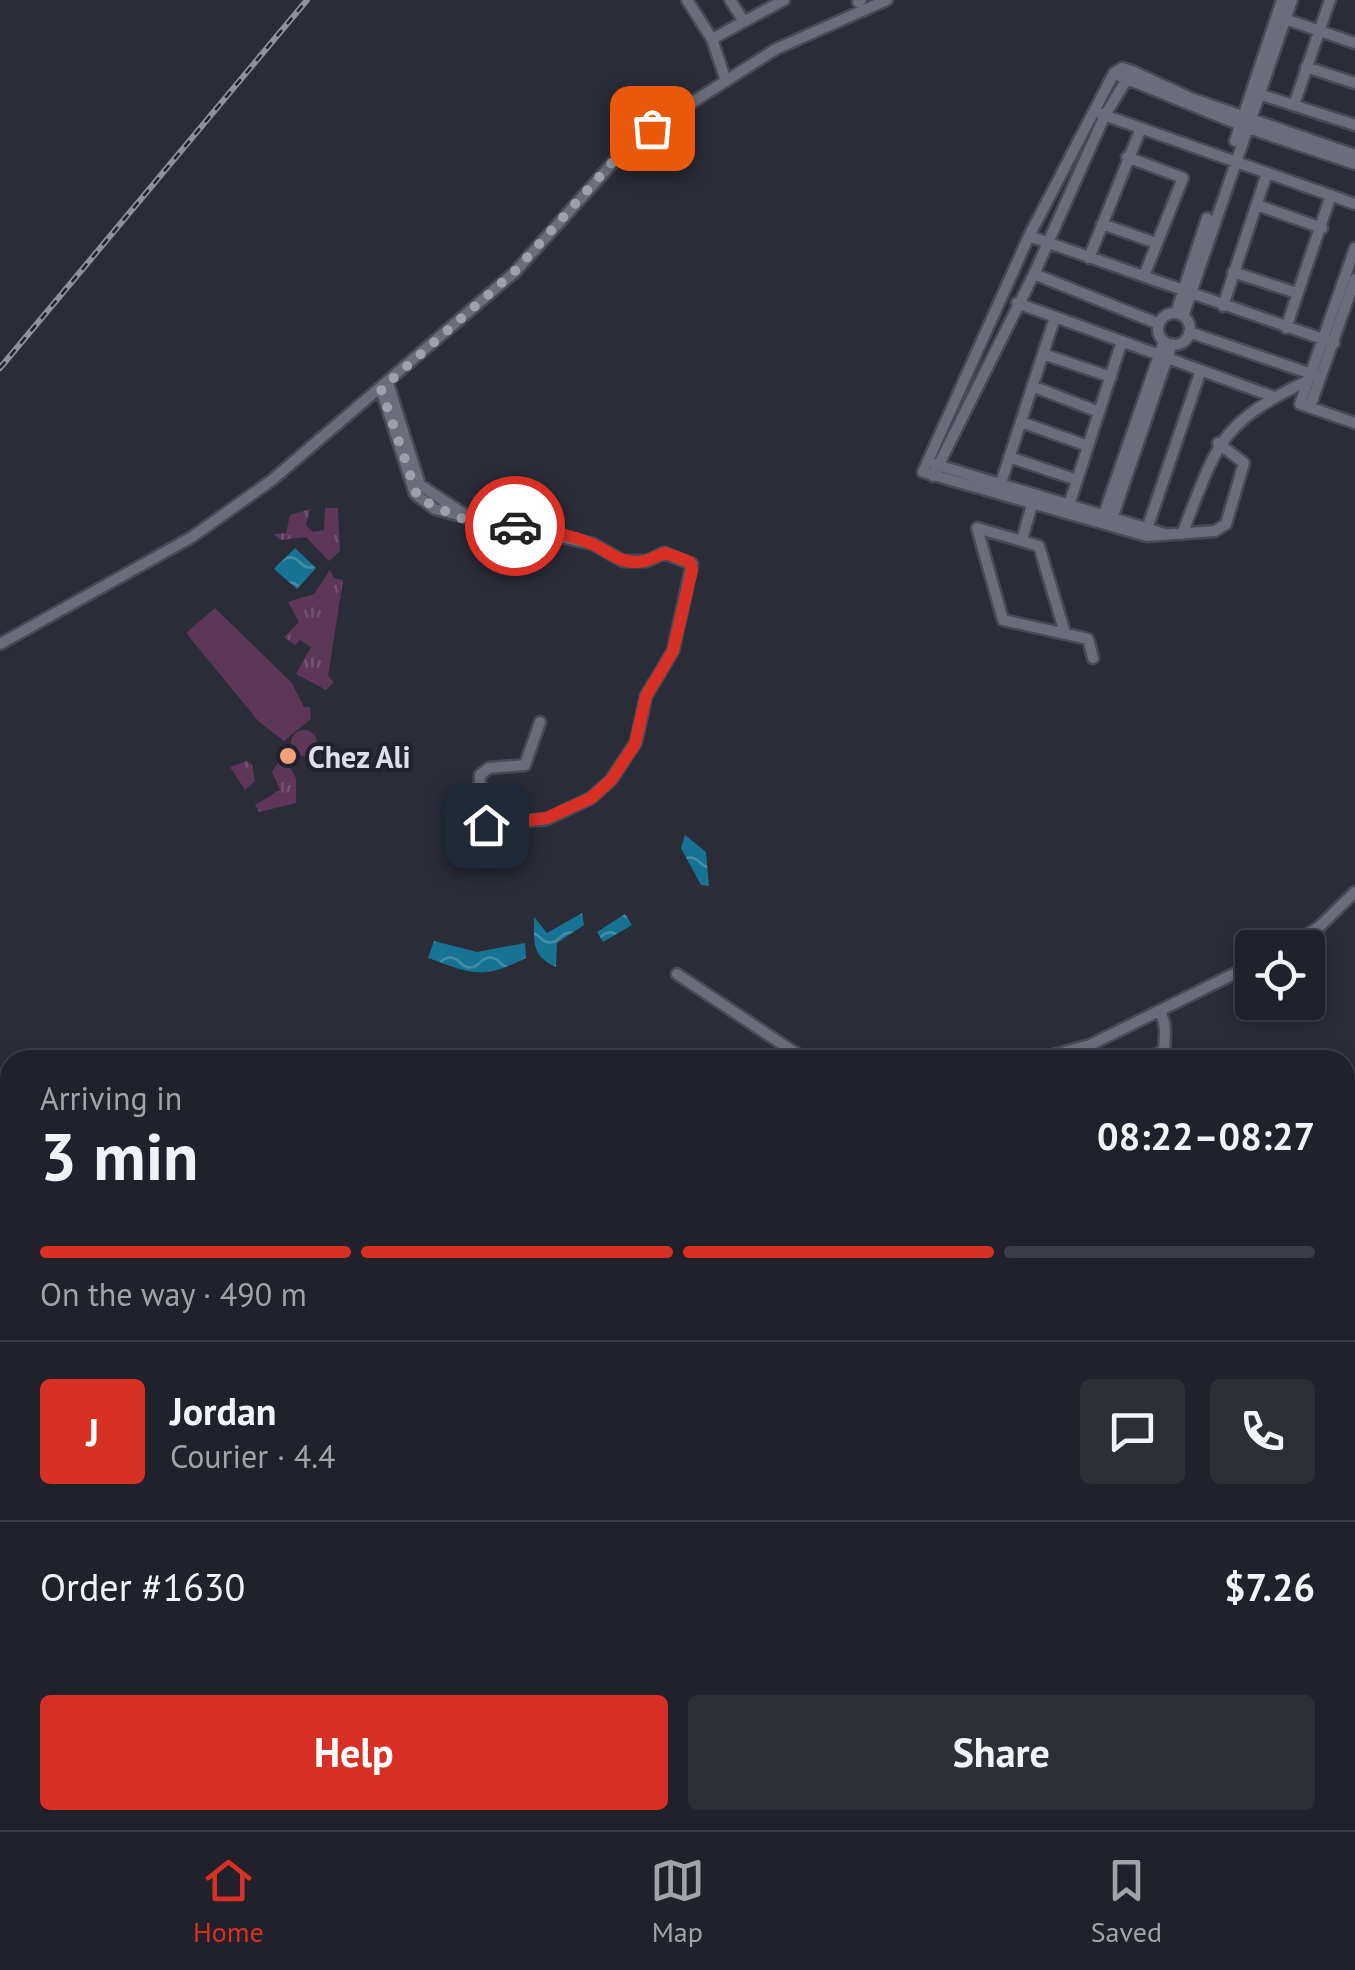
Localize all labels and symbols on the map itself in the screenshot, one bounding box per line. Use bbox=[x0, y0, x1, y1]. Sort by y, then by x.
pin bbox=[610, 86, 695, 171]
courier bbox=[465, 476, 565, 576]
place label: Chez Ali bbox=[308, 737, 410, 776]
marker: Chez Ali bbox=[277, 745, 299, 767]
pin bbox=[444, 783, 529, 868]

